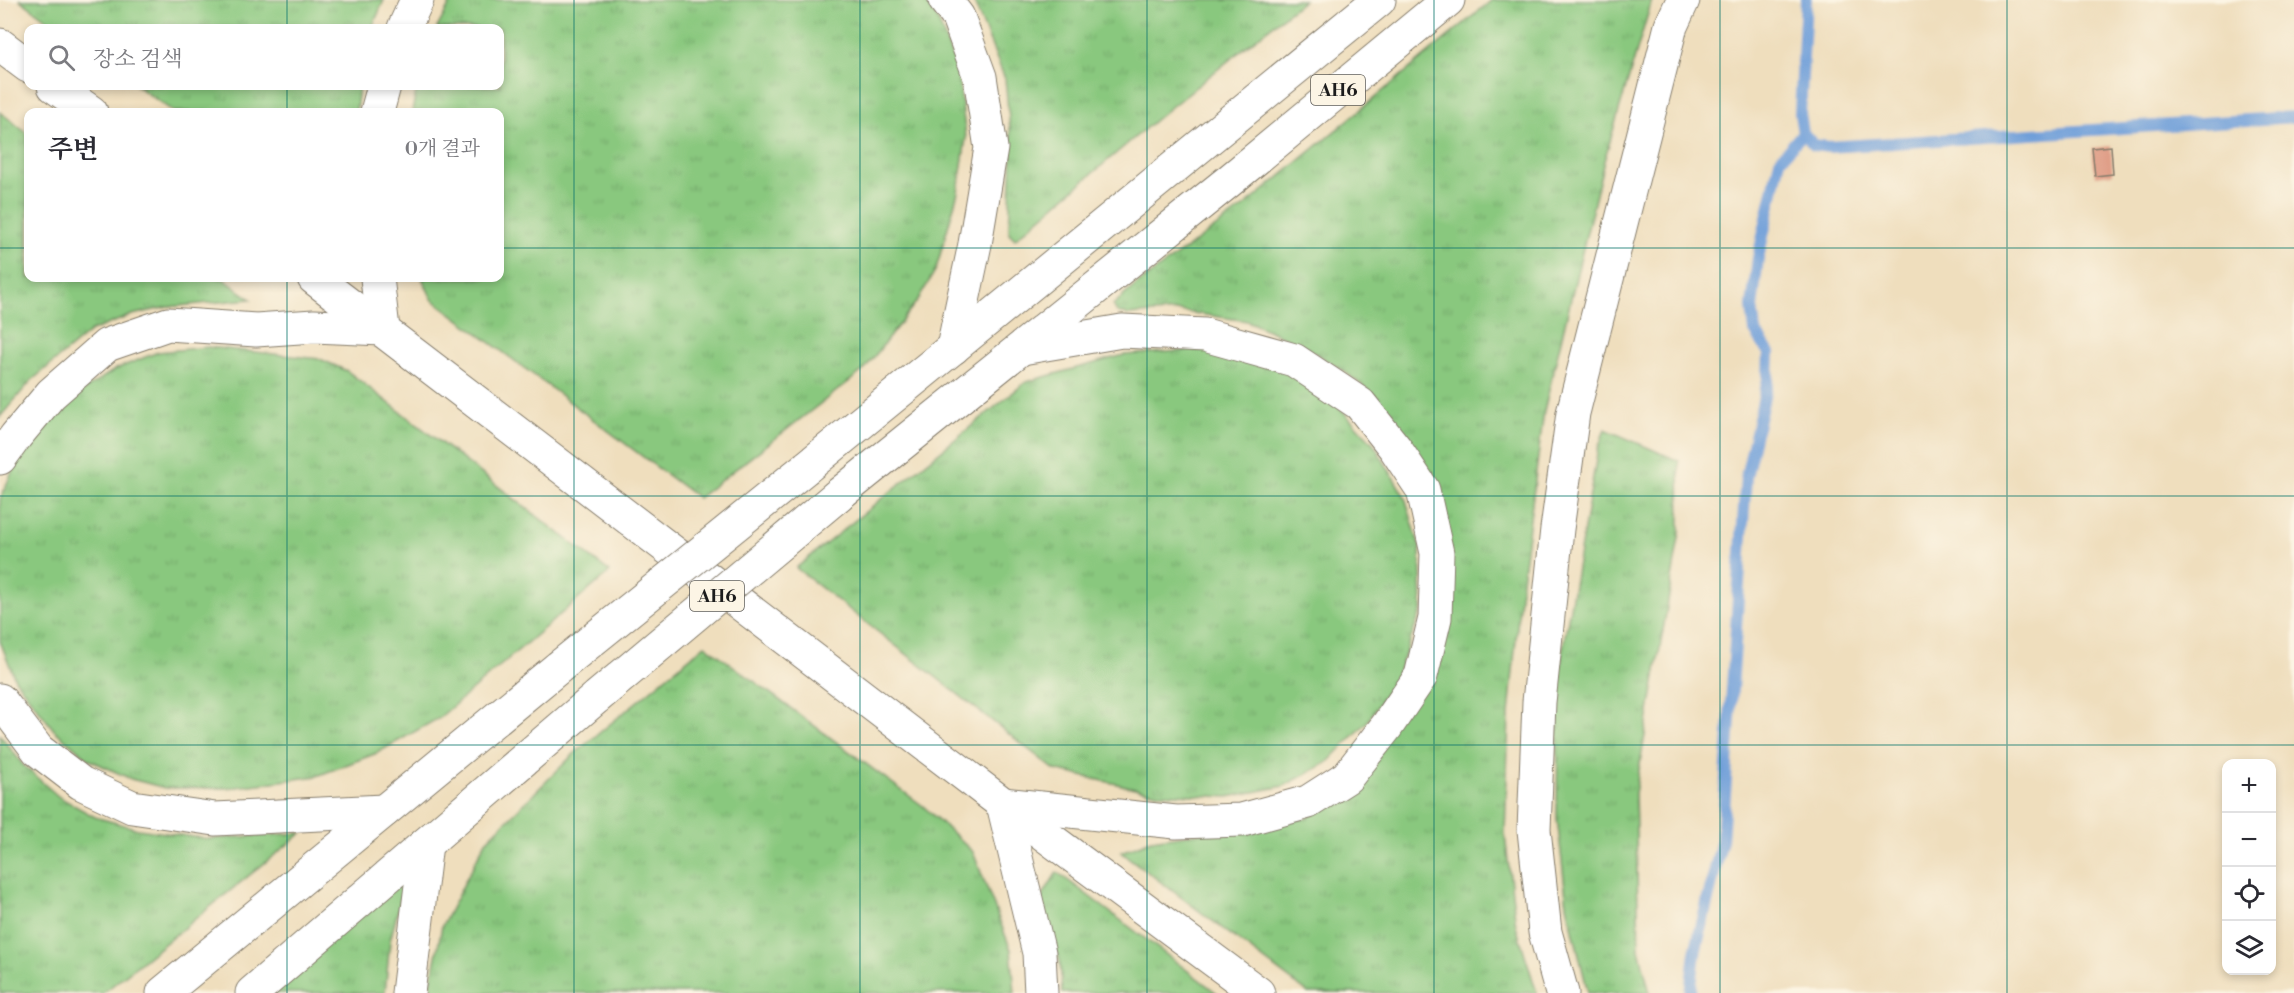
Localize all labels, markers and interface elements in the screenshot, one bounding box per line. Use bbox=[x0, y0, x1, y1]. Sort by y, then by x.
search box bbox=[24, 24, 504, 90]
icon: search bbox=[45, 41, 78, 74]
text: 장소 검색 bbox=[93, 46, 183, 73]
road number: AH6 bbox=[1311, 75, 1365, 105]
text: 주변 bbox=[48, 134, 98, 166]
text: 0개 결과 bbox=[405, 137, 480, 162]
road number: AH6 bbox=[690, 581, 744, 611]
map controls bbox=[2222, 759, 2276, 975]
button: + bbox=[2222, 759, 2276, 813]
button: − bbox=[2222, 813, 2276, 867]
button: locate bbox=[2222, 867, 2276, 921]
button: layers bbox=[2222, 921, 2276, 975]

